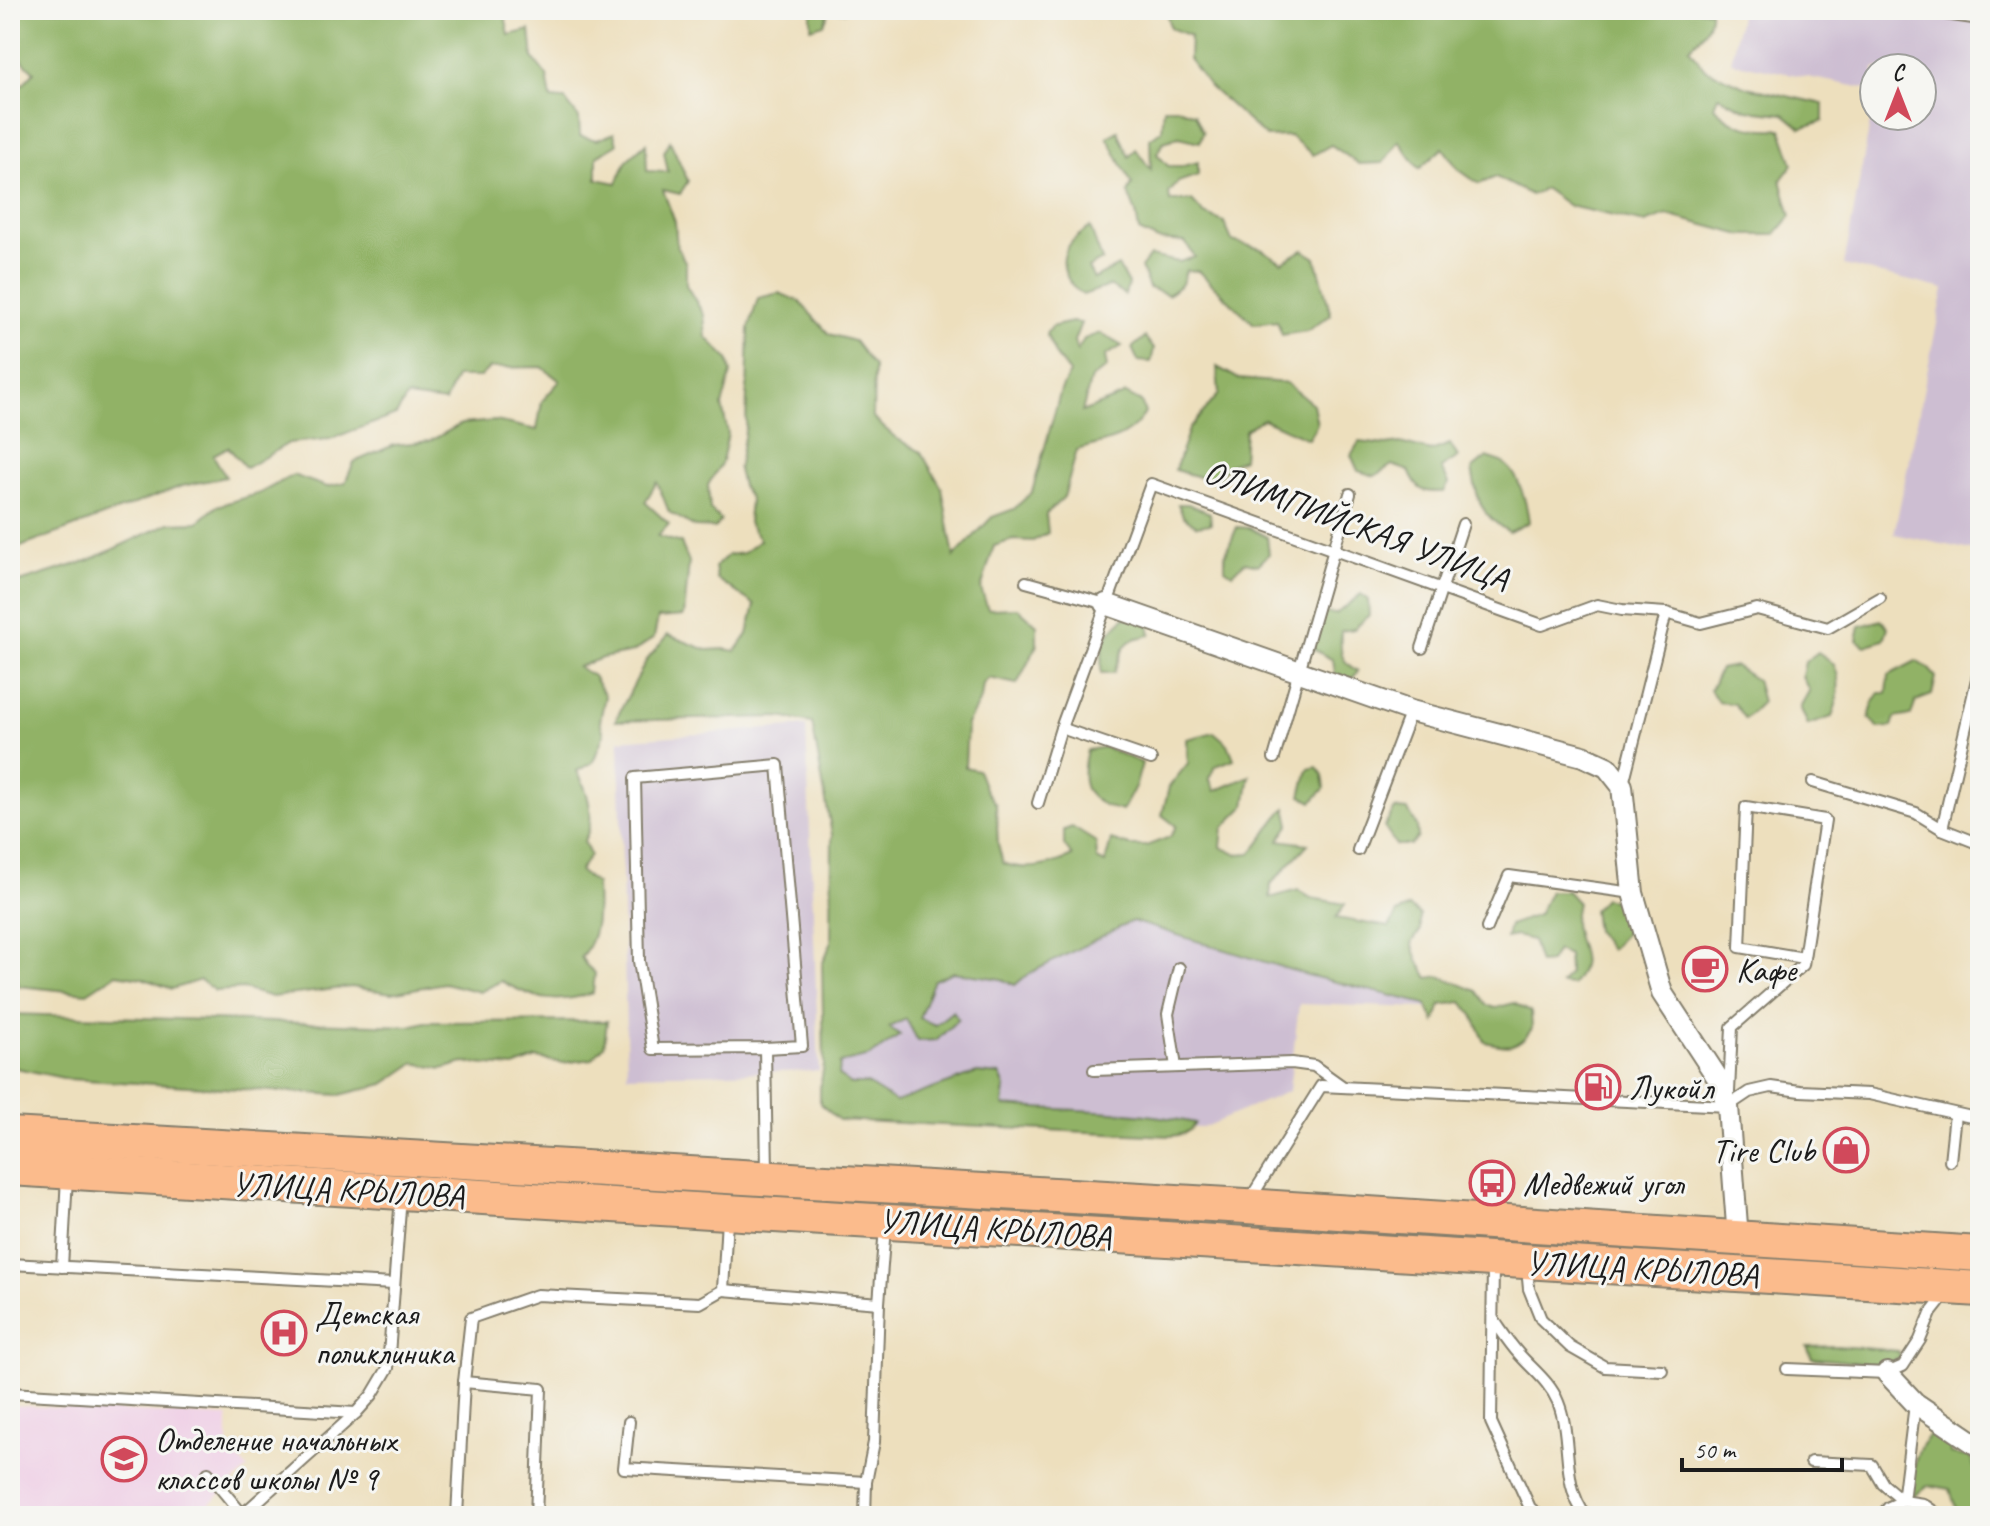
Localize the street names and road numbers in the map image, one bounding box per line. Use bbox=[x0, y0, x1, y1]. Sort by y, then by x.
street label: ОЛИМПИЙСКАЯ УЛИЦА bbox=[1199, 449, 1516, 600]
street label: УЛИЦА КРЫЛОВА bbox=[231, 1162, 466, 1217]
street label: УЛИЦА КРЫЛОВА bbox=[878, 1199, 1113, 1258]
street label: УЛИЦА КРЫЛОВА bbox=[1525, 1241, 1760, 1296]

